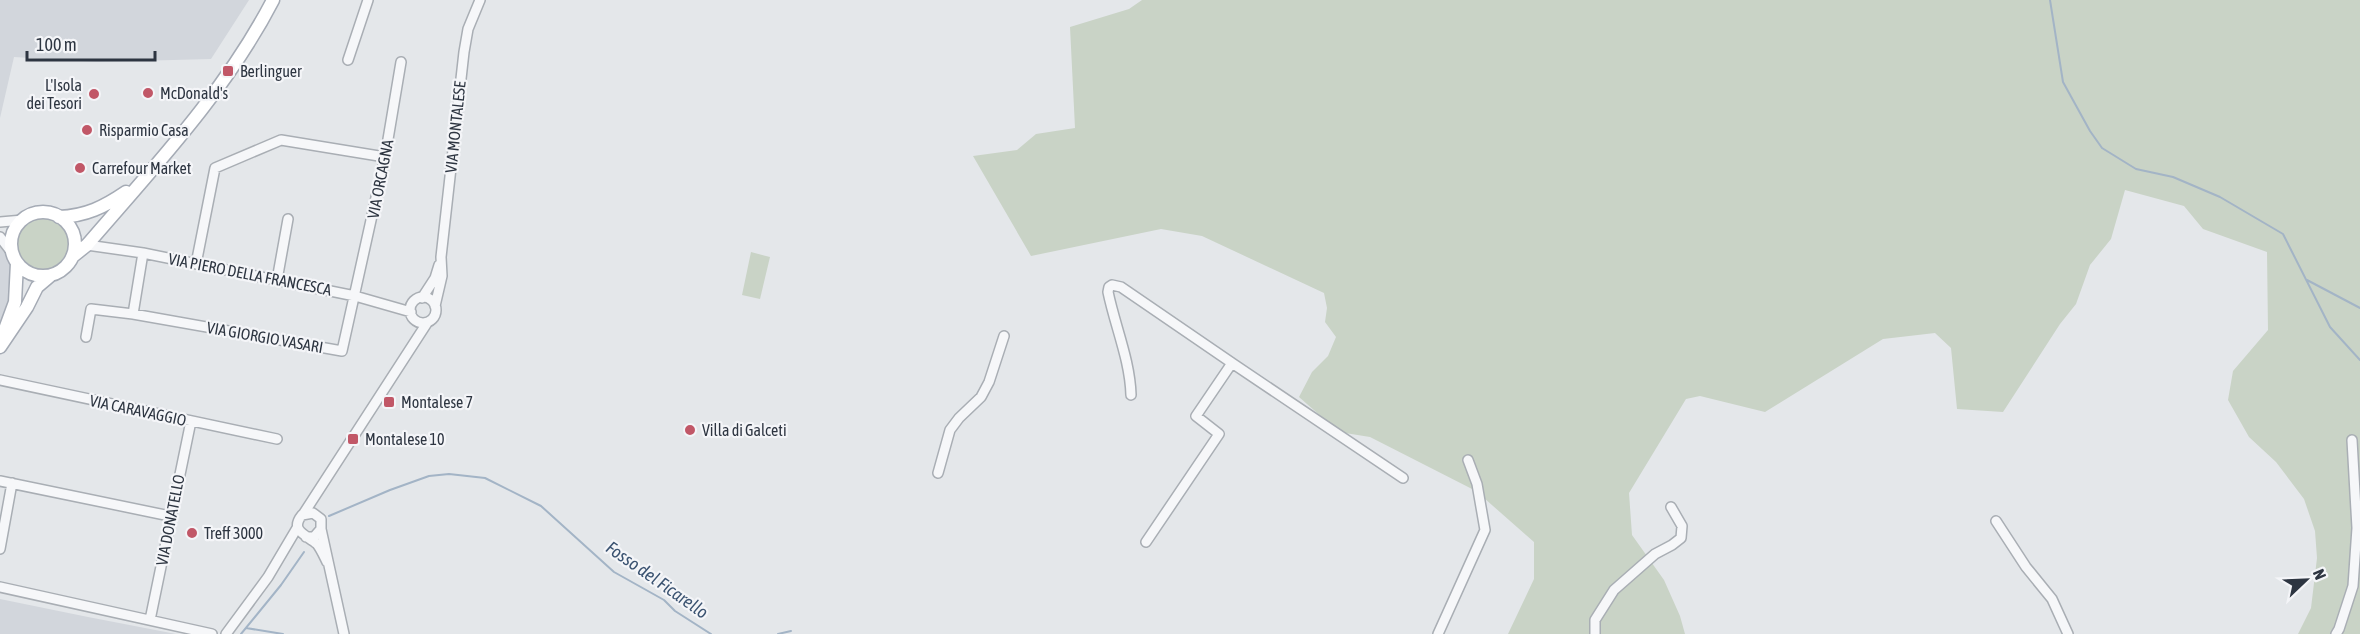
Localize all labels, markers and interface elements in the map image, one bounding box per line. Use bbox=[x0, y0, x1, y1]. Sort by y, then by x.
scale bar bbox=[27, 24, 154, 62]
text: 100 m bbox=[36, 34, 77, 55]
place label: Berlinguer bbox=[240, 62, 302, 81]
marker: Berlinguer bbox=[221, 64, 235, 78]
place label: L'Isola dei Tesori bbox=[26, 76, 82, 112]
street label: VIA MONTALESE bbox=[441, 80, 469, 174]
place label: McDonald's bbox=[160, 84, 229, 102]
marker: McDonald's bbox=[141, 86, 155, 100]
marker: L'Isola dei Tesori bbox=[87, 87, 101, 101]
place label: Risparmio Casa bbox=[99, 121, 189, 140]
marker: Risparmio Casa bbox=[80, 123, 94, 137]
street label: VIA ORCAGNA bbox=[364, 138, 396, 220]
place label: Carrefour Market bbox=[92, 159, 192, 177]
marker: Carrefour Market bbox=[73, 161, 87, 175]
street label: VIA PIERO DELLA FRANCESCA bbox=[167, 249, 333, 299]
street label: VIA GIORGIO VASARI bbox=[205, 318, 325, 356]
street label: VIA CARAVAGGIO bbox=[88, 391, 188, 429]
place label: Montalese 7 bbox=[401, 393, 473, 411]
marker: Montalese 7 bbox=[382, 395, 396, 409]
place label: Villa di Galceti bbox=[702, 421, 787, 439]
marker: Villa di Galceti bbox=[683, 423, 697, 437]
place label: Montalese 10 bbox=[365, 430, 445, 448]
marker: Montalese 10 bbox=[346, 432, 360, 446]
street label: VIA DONATELLO bbox=[152, 473, 188, 567]
place label: Treff 3000 bbox=[204, 524, 263, 542]
marker: Treff 3000 bbox=[185, 526, 199, 540]
water label: Fosso del Ficarello bbox=[602, 537, 712, 623]
north arrow bbox=[2276, 550, 2336, 610]
text: N bbox=[2310, 566, 2330, 582]

